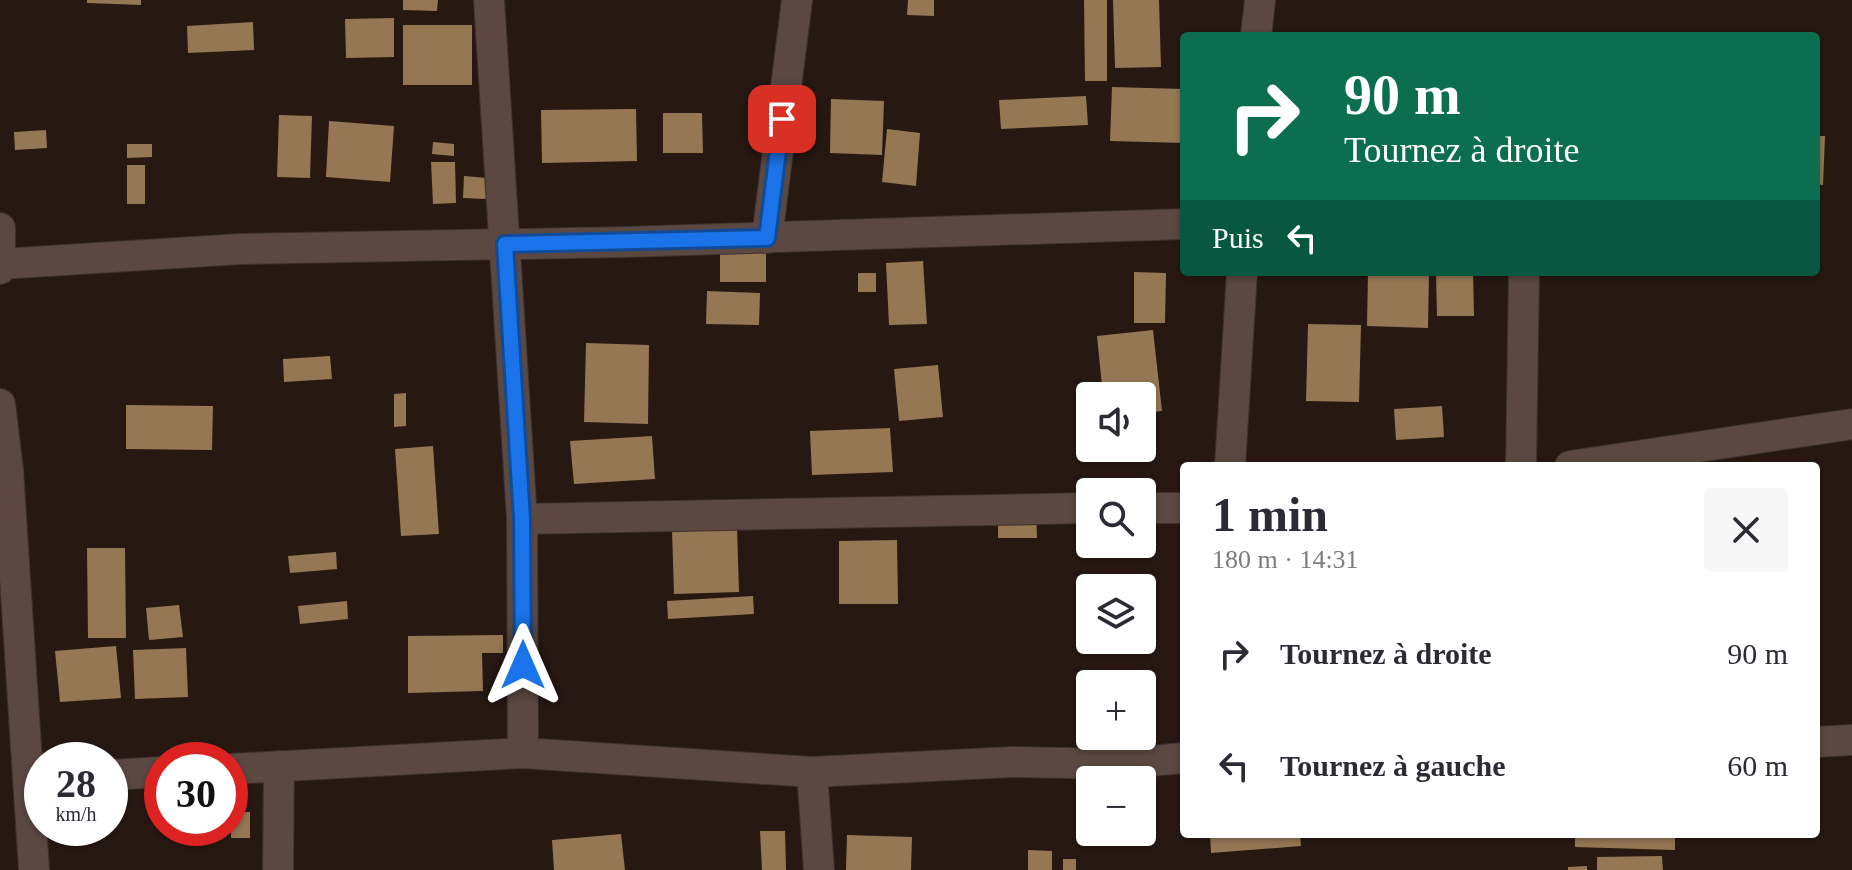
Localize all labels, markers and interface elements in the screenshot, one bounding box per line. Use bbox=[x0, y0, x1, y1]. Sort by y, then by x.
icon: right bbox=[1212, 64, 1316, 168]
text: 90 m bbox=[1344, 64, 1461, 126]
pin bbox=[748, 85, 816, 153]
icon: arrive bbox=[760, 97, 804, 141]
text: Tournez à droite bbox=[1344, 130, 1579, 170]
icon: left bbox=[1280, 216, 1324, 260]
text: Puis bbox=[1212, 221, 1264, 254]
map controls bbox=[1076, 382, 1156, 846]
button: sound bbox=[1076, 382, 1156, 462]
button: search bbox=[1076, 478, 1156, 558]
text: 1 min bbox=[1212, 488, 1328, 541]
button: close bbox=[1704, 488, 1788, 572]
text: 180 m · 14:31 bbox=[1212, 545, 1359, 574]
button: layers bbox=[1076, 574, 1156, 654]
position arrow bbox=[481, 623, 565, 707]
icon: right bbox=[1212, 632, 1256, 676]
text: Tournez à droite bbox=[1280, 637, 1492, 670]
text: 90 m bbox=[1727, 637, 1788, 670]
button: + bbox=[1076, 670, 1156, 750]
speed limit sign: 30 bbox=[144, 742, 248, 846]
icon: left bbox=[1212, 744, 1256, 788]
text: Tournez à gauche bbox=[1280, 749, 1506, 782]
text: 60 m bbox=[1727, 749, 1788, 782]
text: 28 bbox=[56, 761, 96, 806]
button: − bbox=[1076, 766, 1156, 846]
text: km/h bbox=[55, 803, 97, 825]

